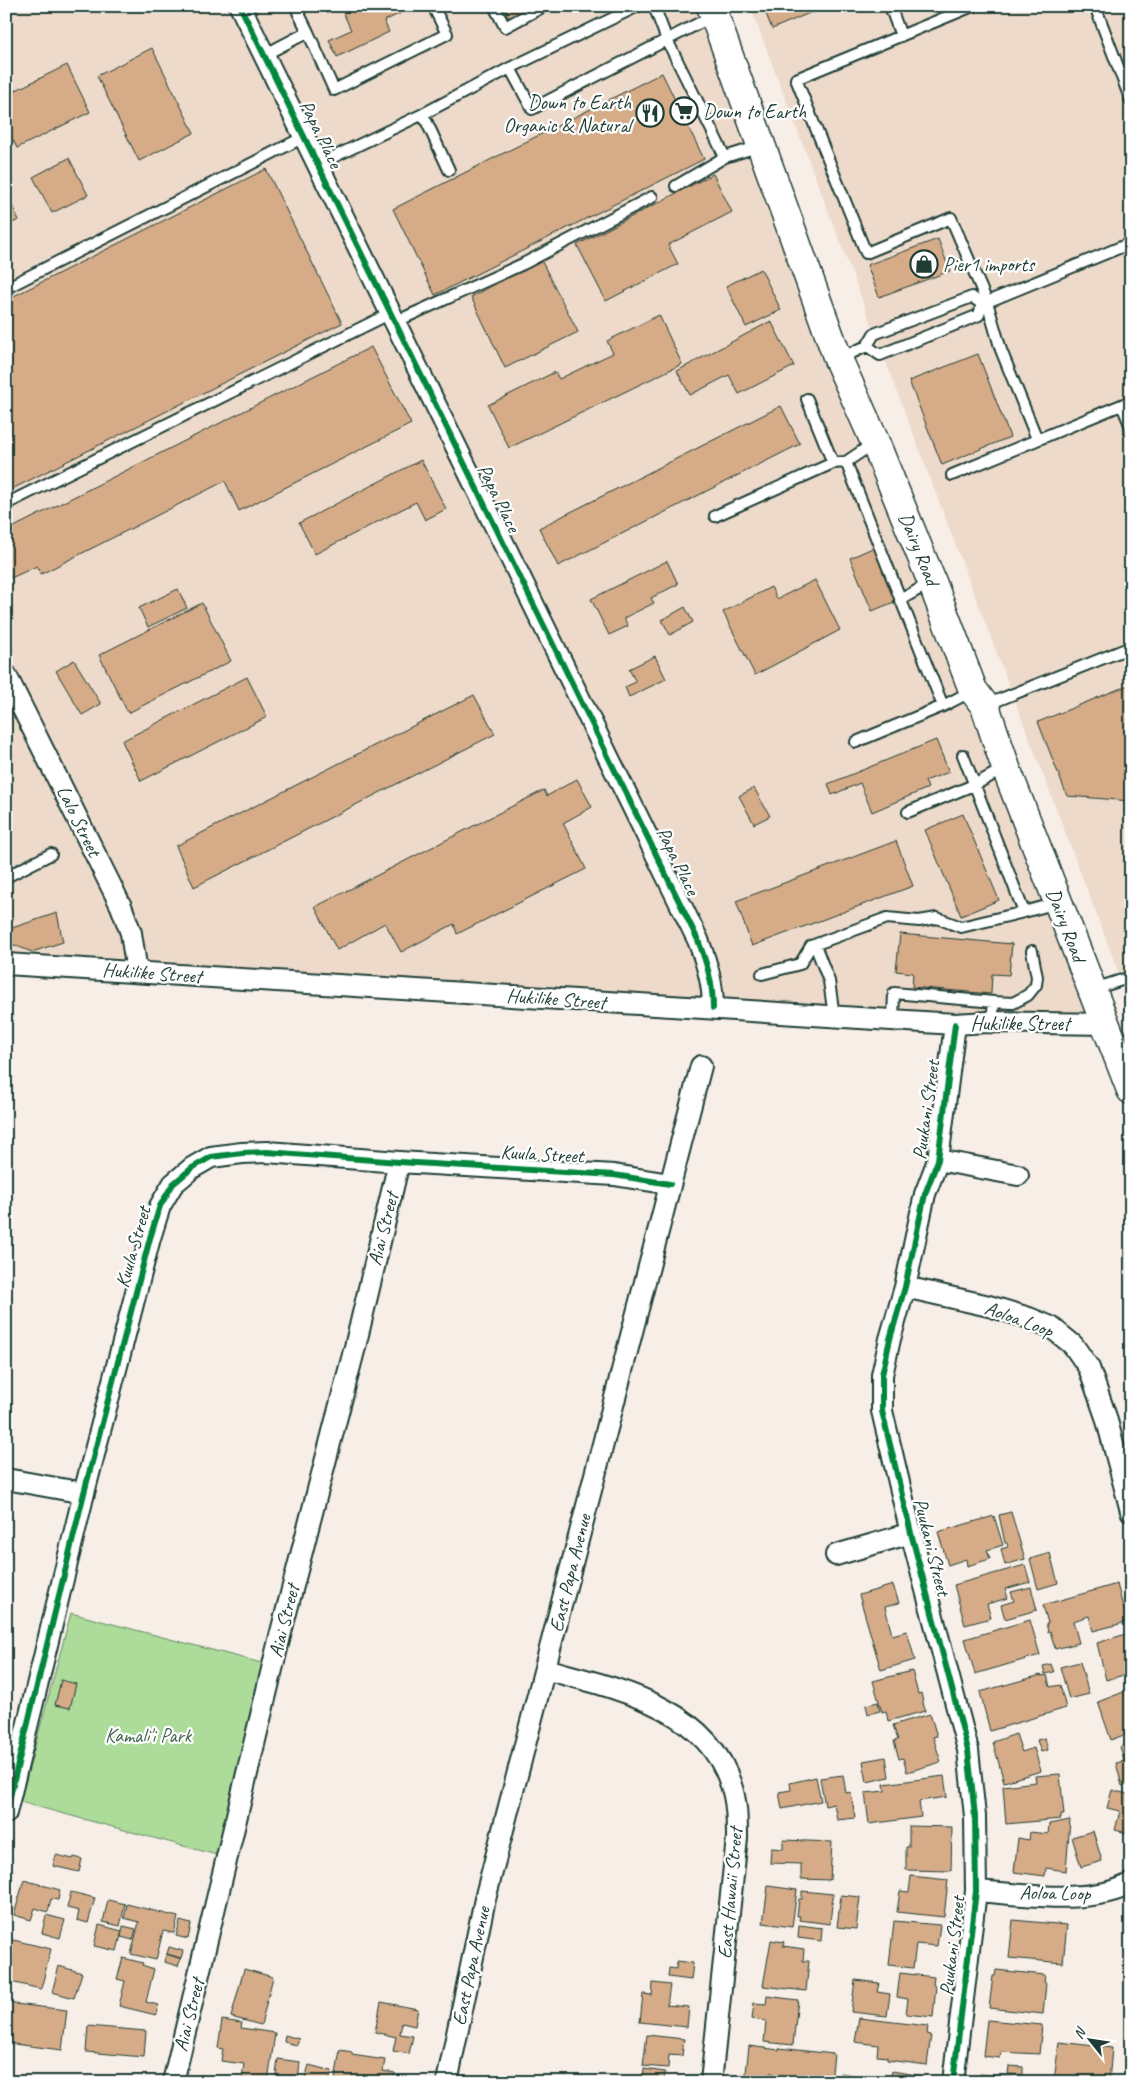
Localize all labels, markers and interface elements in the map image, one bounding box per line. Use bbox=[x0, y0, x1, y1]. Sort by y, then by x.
place label: Down to Earth Organic & Natural bbox=[504, 90, 635, 138]
street label: Papa Place bbox=[294, 96, 349, 173]
supermarket icon: Down to Earth bbox=[669, 96, 699, 126]
restaurant icon: Down to Earth Organic & Natural bbox=[635, 98, 665, 128]
place label: Down to Earth bbox=[703, 99, 807, 124]
shop icon: Pier1 imports bbox=[909, 249, 939, 279]
place label: Pier1 imports bbox=[943, 252, 1036, 277]
street label: Papa Place bbox=[472, 460, 527, 537]
street label: Dairy Road bbox=[893, 509, 946, 592]
street label: Lalo Street bbox=[51, 781, 108, 863]
street label: Papa Place bbox=[651, 823, 706, 900]
street label: Dairy Road bbox=[1041, 885, 1093, 968]
street label: Hukilike Street bbox=[102, 957, 206, 989]
street label: Hukilike Street bbox=[506, 983, 610, 1015]
street label: Hukilike Street bbox=[970, 1011, 1073, 1036]
street label: Puukani Street bbox=[907, 1057, 946, 1161]
street label: Kuula Street bbox=[500, 1139, 587, 1169]
street label: Aiai Street bbox=[362, 1187, 405, 1268]
street label: Kuula Street bbox=[110, 1201, 157, 1290]
street label: Aoloa Loop bbox=[981, 1295, 1058, 1343]
street label: Puukani Street bbox=[908, 1496, 957, 1601]
street label: East Papa Avenue bbox=[543, 1510, 597, 1634]
street label: Aiai Street bbox=[263, 1579, 306, 1660]
park label: Kamali'i Park bbox=[105, 1723, 193, 1748]
street label: East Hawaii Street bbox=[712, 1823, 748, 1959]
street label: Aoloa Loop bbox=[1019, 1880, 1092, 1906]
street label: Puukani Street bbox=[934, 1893, 971, 1997]
street label: East Papa Avenue bbox=[446, 1903, 496, 2028]
street label: Aiai Street bbox=[168, 1973, 211, 2054]
north arrow bbox=[1064, 2016, 1114, 2066]
text: N bbox=[1070, 2024, 1090, 2042]

